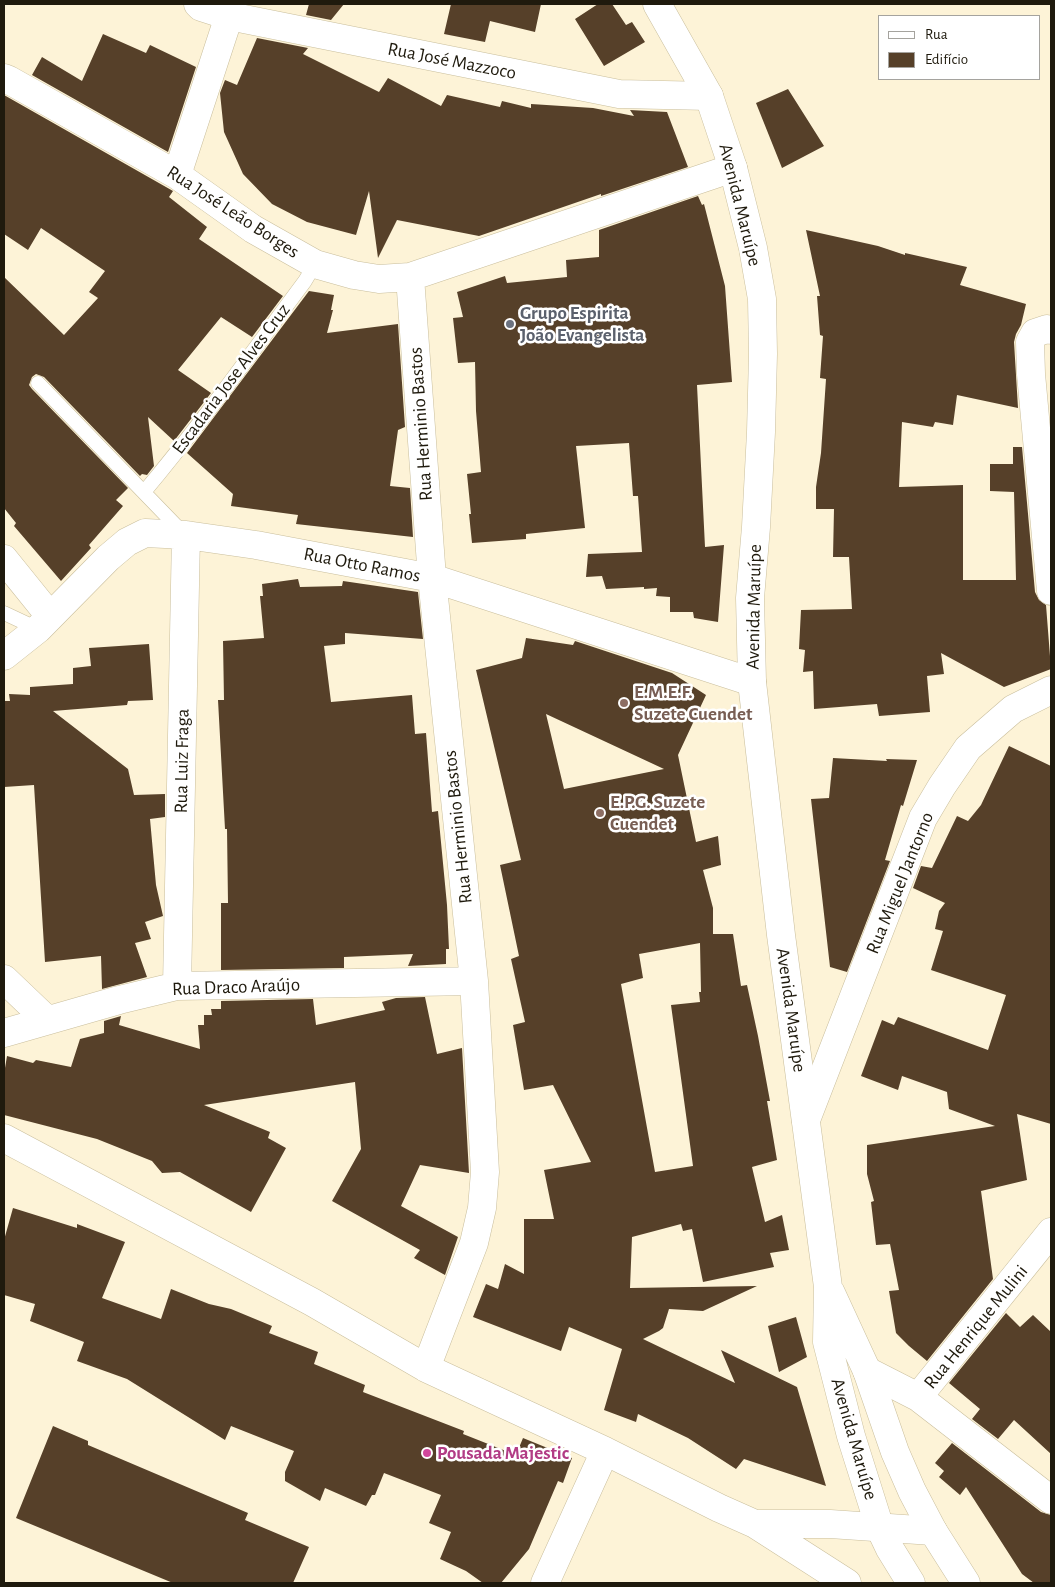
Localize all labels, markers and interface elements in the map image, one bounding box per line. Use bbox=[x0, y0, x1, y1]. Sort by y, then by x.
legend bbox=[878, 15, 1040, 80]
text: Rua bbox=[925, 27, 948, 42]
street label: Rua José Mazzoco bbox=[386, 37, 518, 85]
text: Edifício bbox=[925, 52, 968, 67]
street label: Avenida Maruípe bbox=[714, 141, 766, 269]
street label: Rua José Leão Borges bbox=[162, 161, 304, 263]
street label: Escadaria Jose Alves Cruz bbox=[167, 299, 295, 459]
place label: Grupo Espirita João Evangelista bbox=[520, 302, 644, 346]
marker: Grupo Espirita João Evangelista bbox=[504, 318, 516, 330]
street label: Rua Herminio Bastos bbox=[404, 346, 438, 502]
street label: Rua Otto Ramos bbox=[302, 543, 422, 587]
street label: Avenida Maruípe bbox=[742, 544, 766, 670]
place label: E.M.E.F. Suzete Cuendet bbox=[634, 681, 752, 725]
marker: E.M.E.F. Suzete Cuendet bbox=[618, 697, 630, 709]
street label: Rua Luiz Fraga bbox=[170, 708, 194, 814]
street label: Rua Herminio Bastos bbox=[439, 749, 477, 905]
place label: E.P.G. Suzete Cuendet bbox=[610, 791, 705, 835]
marker: E.P.G. Suzete Cuendet bbox=[594, 807, 606, 819]
street label: Rua Miguel Jantorno bbox=[861, 809, 939, 957]
street label: Avenida Maruípe bbox=[771, 946, 811, 1074]
street label: Rua Draco Araújo bbox=[172, 973, 300, 1001]
street label: Rua Henrique Mulini bbox=[919, 1260, 1033, 1394]
street label: Avenida Maruípe bbox=[826, 1376, 882, 1502]
place label: Pousada Majestic bbox=[437, 1442, 569, 1464]
marker: Pousada Majestic bbox=[421, 1447, 433, 1459]

